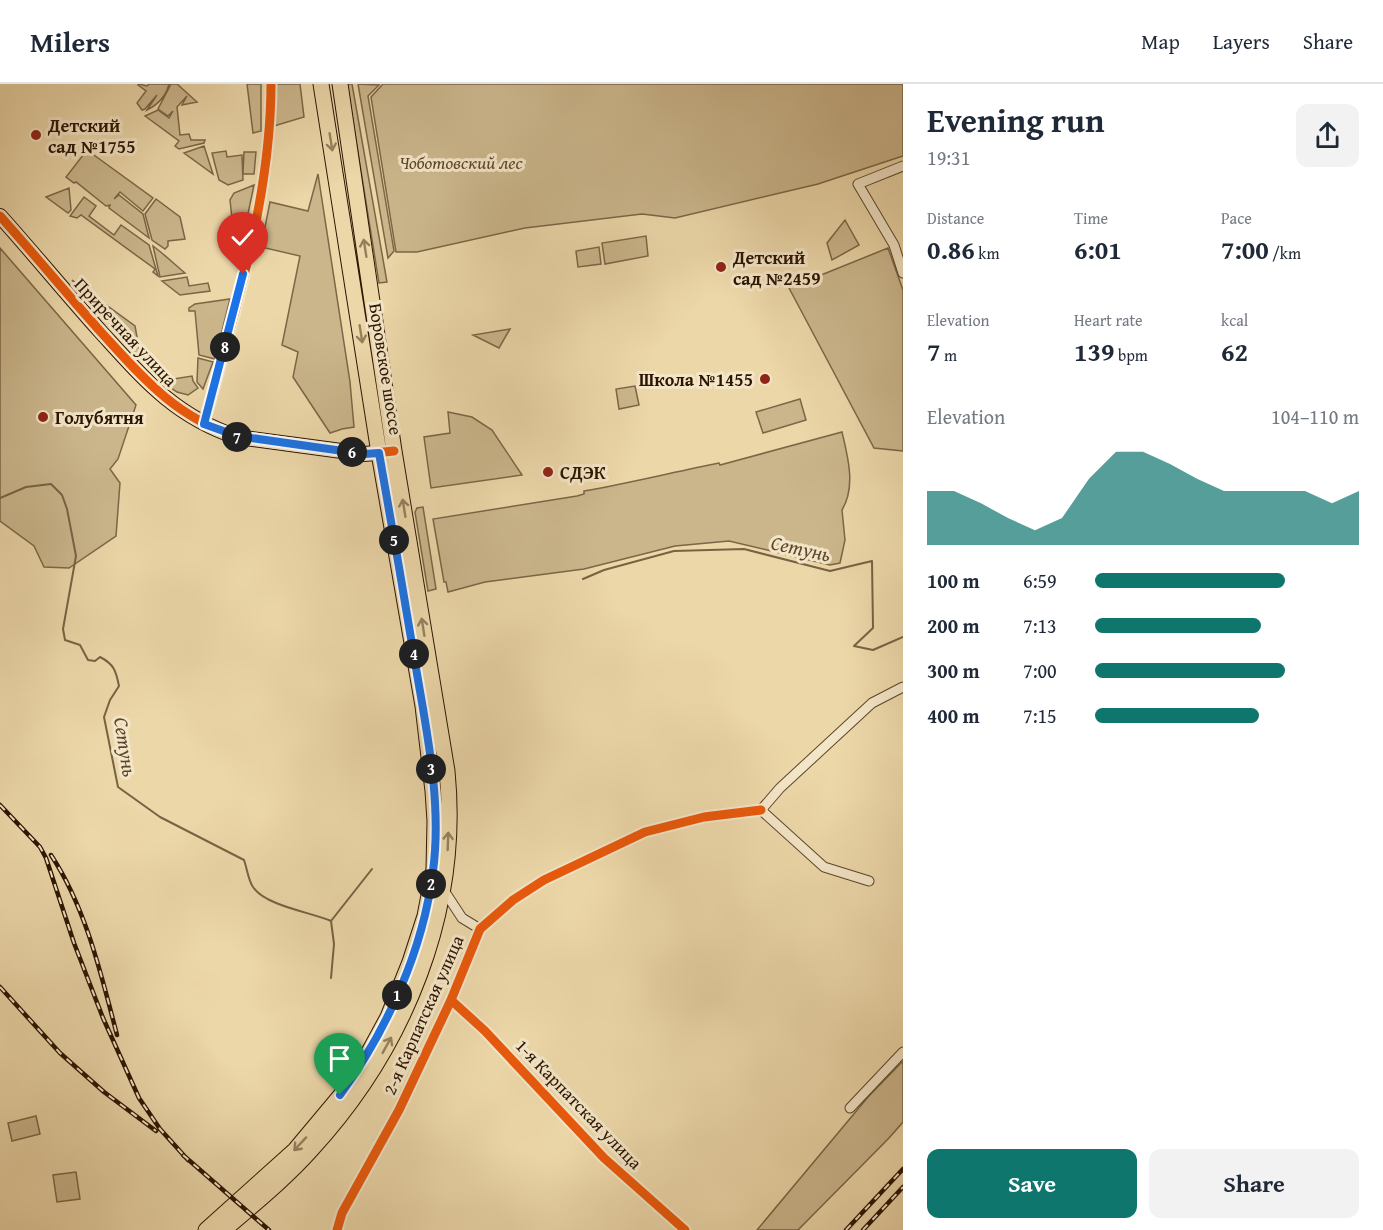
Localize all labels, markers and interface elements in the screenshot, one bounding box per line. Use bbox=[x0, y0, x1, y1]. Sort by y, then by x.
text: Milers bbox=[30, 21, 110, 62]
text: Map bbox=[1141, 26, 1180, 57]
text: Layers bbox=[1213, 26, 1270, 57]
text: Share bbox=[1303, 26, 1353, 57]
text: Evening run bbox=[927, 96, 1104, 144]
button: share bbox=[1296, 104, 1359, 167]
place label: Детский сад №1755 bbox=[47, 112, 136, 160]
marker: Детский сад №1755 bbox=[29, 128, 43, 142]
one-way arrow bbox=[325, 131, 336, 151]
text: 19:31 bbox=[927, 143, 970, 172]
park label: Чоботовский лес bbox=[399, 149, 524, 176]
text: Distance bbox=[927, 206, 984, 230]
text: Time bbox=[1074, 206, 1108, 230]
text: Pace bbox=[1221, 206, 1252, 230]
pin bbox=[217, 212, 268, 274]
icon: check bbox=[226, 221, 259, 254]
text: 0.86 bbox=[927, 230, 975, 269]
text: 6:01 bbox=[1074, 230, 1122, 269]
text: 7:00 bbox=[1221, 230, 1269, 269]
one-way arrow bbox=[359, 238, 370, 258]
text: km bbox=[975, 241, 999, 265]
text: /km bbox=[1269, 241, 1301, 265]
place label: Детский сад №2459 bbox=[732, 244, 821, 292]
marker: Детский сад №2459 bbox=[714, 260, 728, 274]
street label: Приречная улица bbox=[68, 271, 184, 393]
street label: Боровское шоссе bbox=[362, 301, 410, 437]
text: Elevation bbox=[927, 308, 990, 332]
text: Heart rate bbox=[1074, 308, 1143, 332]
text: kcal bbox=[1221, 308, 1248, 332]
one-way arrow bbox=[355, 324, 366, 344]
pin: 8 bbox=[210, 332, 240, 362]
text: 7 bbox=[927, 332, 940, 371]
text: 139 bbox=[1074, 332, 1114, 371]
text: 62 bbox=[1221, 332, 1248, 371]
text: 8 bbox=[221, 335, 229, 359]
text: m bbox=[940, 343, 957, 367]
text: bpm bbox=[1114, 343, 1148, 367]
place label: Школа №1455 bbox=[639, 366, 753, 393]
marker: Школа №1455 bbox=[758, 372, 772, 386]
text: Elevation bbox=[927, 402, 1005, 431]
text: 104–110 m bbox=[1271, 402, 1359, 431]
place label: Голубятня bbox=[55, 404, 144, 431]
marker: Голубятня bbox=[36, 410, 50, 424]
pin: 7 bbox=[222, 422, 252, 452]
text: 7 bbox=[233, 425, 241, 449]
pin: 6 bbox=[337, 437, 367, 467]
text: 6 bbox=[348, 440, 356, 464]
place label: СДЭК bbox=[560, 459, 606, 486]
marker: СДЭК bbox=[541, 465, 555, 479]
one-way arrow bbox=[398, 499, 409, 519]
pin: 5 bbox=[379, 525, 409, 555]
text: 5 bbox=[390, 528, 398, 552]
water label: Сетунь bbox=[769, 528, 833, 568]
text: 100 m bbox=[927, 566, 980, 595]
text: 6:59 bbox=[1023, 566, 1057, 595]
text: 200 m bbox=[927, 611, 980, 640]
text: 7:13 bbox=[1023, 611, 1057, 640]
one-way arrow bbox=[418, 617, 429, 637]
pin: 4 bbox=[399, 639, 429, 669]
text: 4 bbox=[410, 642, 418, 666]
text: 300 m bbox=[927, 656, 980, 685]
text: 7:00 bbox=[1023, 656, 1057, 685]
text: 400 m bbox=[927, 701, 980, 730]
text: 7:15 bbox=[1023, 701, 1057, 730]
water label: Сетунь bbox=[107, 715, 145, 779]
pin: 3 bbox=[416, 754, 446, 784]
text: 3 bbox=[427, 757, 435, 781]
one-way arrow bbox=[442, 831, 454, 851]
pin: 2 bbox=[416, 869, 446, 899]
text: 2 bbox=[427, 872, 435, 896]
street label: 2-я Карпатская улица bbox=[376, 930, 471, 1099]
pin: 1 bbox=[382, 980, 412, 1010]
text: 1 bbox=[393, 983, 401, 1007]
pin bbox=[314, 1033, 365, 1095]
street label: 1-я Карпатская улица bbox=[509, 1033, 649, 1176]
one-way arrow bbox=[381, 1037, 393, 1054]
icon: arrive bbox=[323, 1042, 356, 1075]
one-way arrow bbox=[293, 1136, 307, 1151]
button: Save bbox=[927, 1149, 1137, 1218]
button: Share bbox=[1149, 1149, 1359, 1218]

